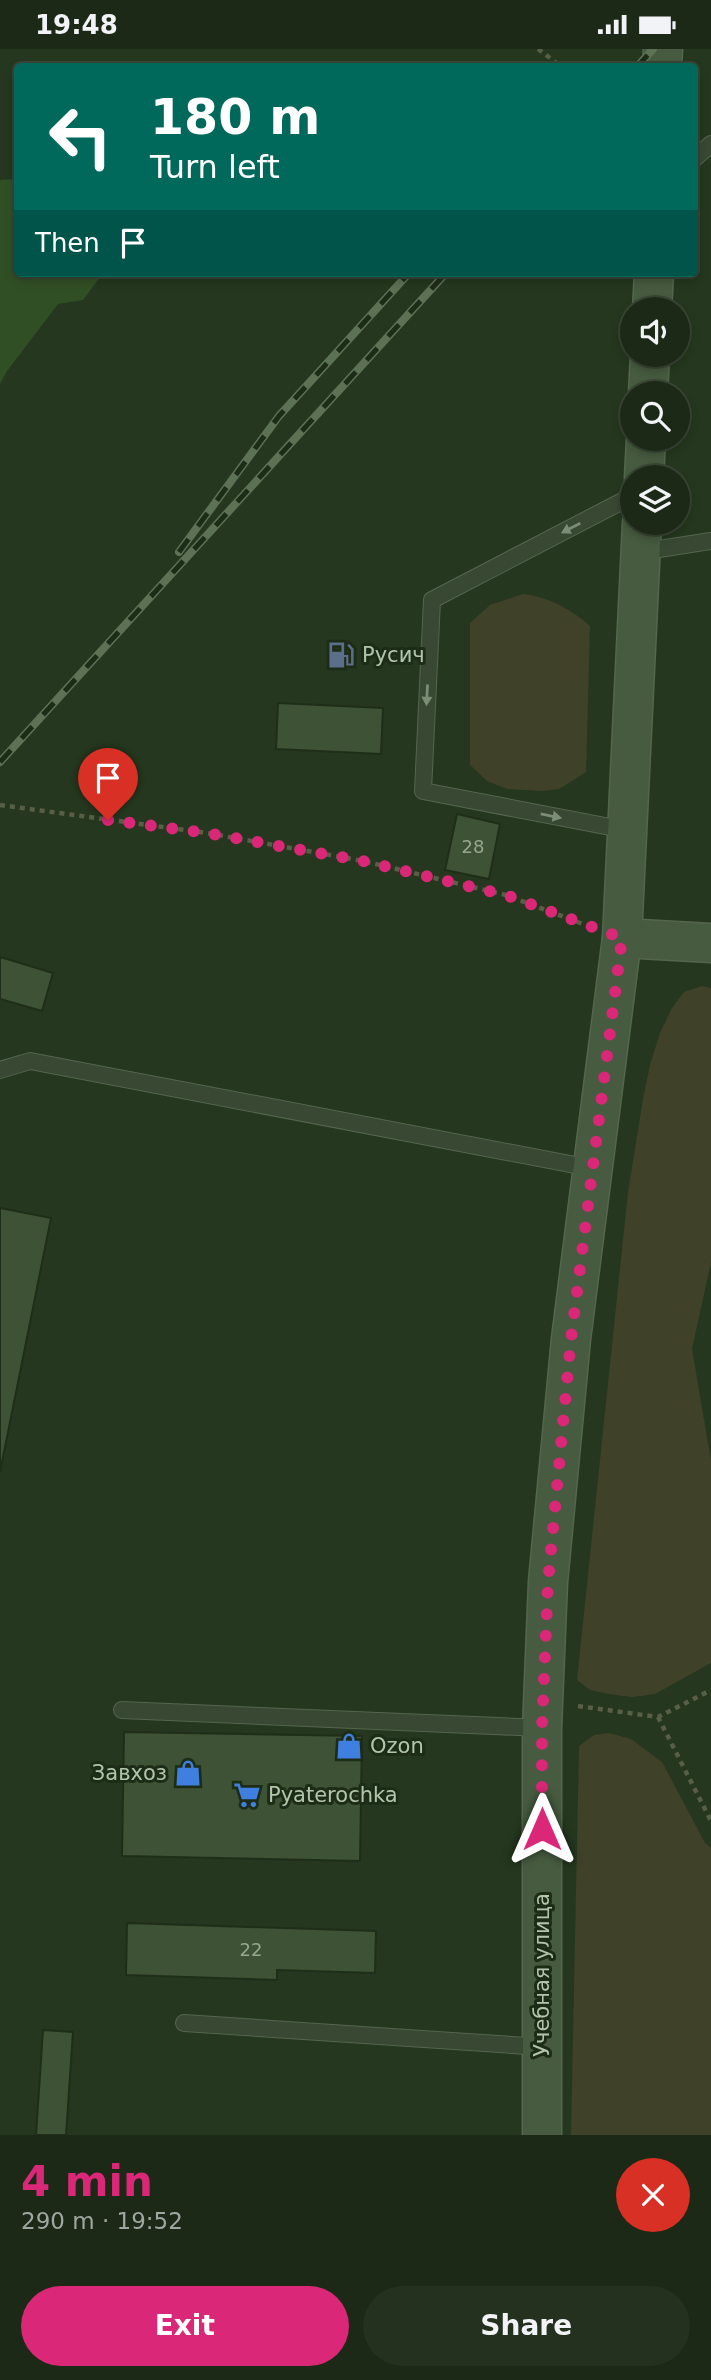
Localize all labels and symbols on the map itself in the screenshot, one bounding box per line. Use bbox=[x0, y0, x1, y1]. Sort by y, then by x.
one-way arrow bbox=[561, 522, 581, 533]
fuel station icon: Русич bbox=[326, 640, 356, 670]
place label: Русич bbox=[362, 643, 425, 667]
one-way arrow bbox=[422, 684, 433, 706]
pin bbox=[78, 748, 138, 820]
one-way arrow bbox=[540, 810, 562, 821]
house number: 28 bbox=[462, 836, 484, 857]
shop icon: Ozon bbox=[334, 1731, 364, 1761]
place label: Ozon bbox=[370, 1734, 424, 1758]
shop icon: Завхоз bbox=[173, 1758, 203, 1788]
place label: Завхоз bbox=[92, 1761, 167, 1785]
supermarket icon: Pyaterochka bbox=[232, 1780, 262, 1810]
place label: Pyaterochka bbox=[268, 1783, 398, 1807]
position arrow bbox=[505, 1792, 579, 1866]
street label: Учебная улица bbox=[530, 1893, 554, 2057]
house number: 22 bbox=[240, 1939, 262, 1960]

